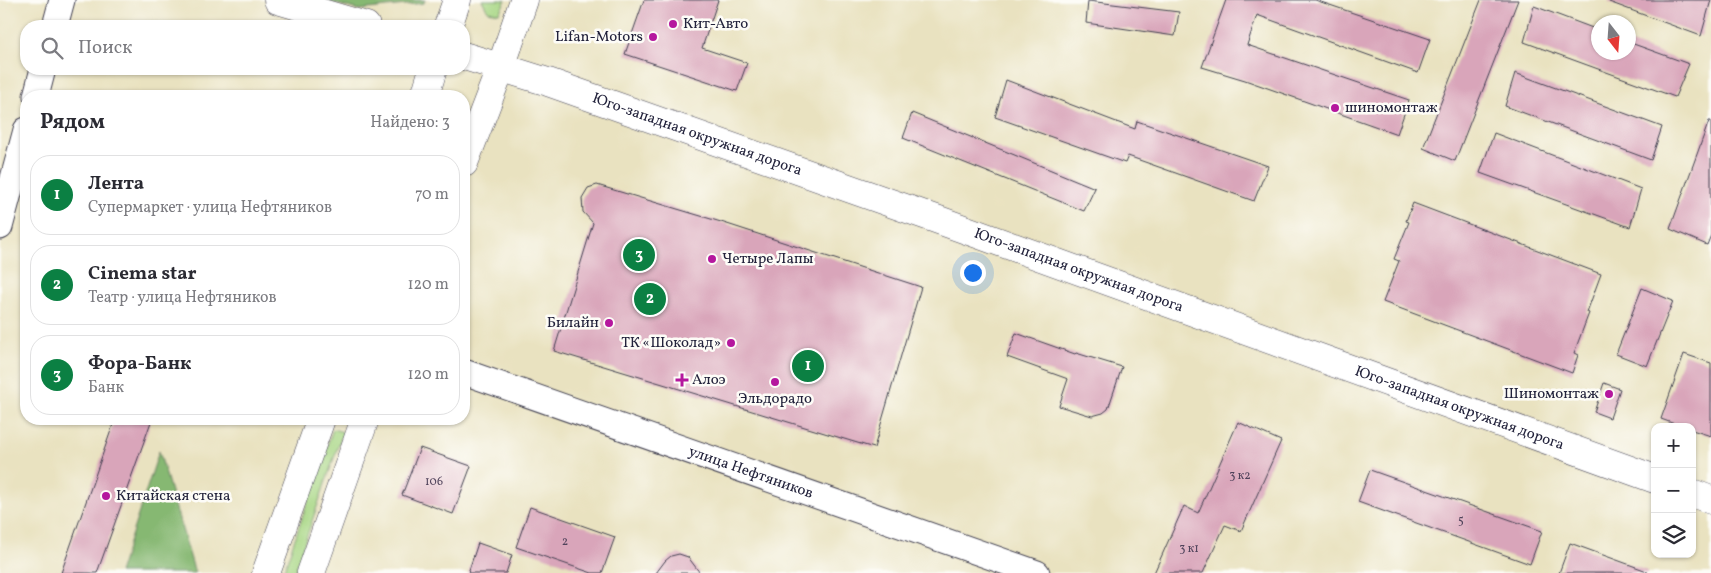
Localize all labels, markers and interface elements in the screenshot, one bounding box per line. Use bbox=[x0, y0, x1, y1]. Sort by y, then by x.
place label: Кит-Авто bbox=[683, 14, 748, 35]
north arrow bbox=[1591, 15, 1636, 60]
marker: Кит-Авто bbox=[667, 18, 679, 30]
search box bbox=[20, 20, 470, 75]
place label: Lifan-Motors bbox=[555, 27, 643, 48]
marker: Lifan-Motors bbox=[647, 31, 659, 43]
icon: search bbox=[38, 34, 66, 62]
text: Поиск bbox=[78, 35, 132, 61]
street label: Юго-западная окружная дорога bbox=[589, 88, 805, 181]
place label: шиномонтаж bbox=[1345, 98, 1438, 119]
marker: шиномонтаж bbox=[1329, 102, 1341, 114]
text: Рядом bbox=[40, 108, 105, 137]
text: Найдено: 3 bbox=[370, 112, 450, 134]
text: Лента bbox=[88, 171, 144, 197]
text: 1 bbox=[54, 184, 60, 206]
text: 70 m bbox=[415, 184, 449, 206]
text: Супермаркет · улица Нефтяников bbox=[88, 197, 332, 219]
street label: Юго-западная окружная дорога bbox=[971, 223, 1186, 318]
pin: 3 bbox=[623, 236, 655, 274]
place label: Четыре Лапы bbox=[722, 249, 814, 270]
marker: Четыре Лапы bbox=[706, 253, 718, 265]
your location bbox=[960, 260, 986, 286]
text: Cinema star bbox=[88, 261, 197, 287]
text: 2 bbox=[53, 274, 61, 296]
text: 120 m bbox=[407, 274, 449, 296]
pin: 2 bbox=[634, 280, 666, 318]
text: Театр · улица Нефтяников bbox=[88, 287, 277, 309]
place label: Билайн bbox=[547, 313, 599, 334]
marker: Билайн bbox=[603, 317, 615, 329]
place label: ТК «Шоколад» bbox=[621, 333, 721, 354]
marker: ТК «Шоколад» bbox=[725, 337, 737, 349]
pin: 1 bbox=[792, 347, 824, 385]
text: Фора-Банк bbox=[88, 351, 191, 377]
street label: Юго-западная окружная дорога bbox=[1352, 361, 1567, 456]
text: 3 bbox=[53, 364, 61, 386]
text: 120 m bbox=[407, 364, 449, 386]
place label: Алоэ bbox=[692, 370, 726, 391]
marker: Алоэ bbox=[676, 374, 688, 386]
marker: Эльдорадо bbox=[769, 376, 781, 388]
text: Банк bbox=[88, 377, 124, 399]
place label: Шиномонтаж bbox=[1504, 384, 1599, 405]
marker: Шиномонтаж bbox=[1603, 388, 1615, 400]
place label: Эльдорадо bbox=[738, 389, 812, 410]
map controls bbox=[1651, 423, 1696, 558]
button: + bbox=[1651, 423, 1696, 468]
street label: улица Нефтяников bbox=[686, 441, 816, 504]
house number: 3 к2 bbox=[1229, 468, 1251, 484]
button: − bbox=[1651, 468, 1696, 513]
house number: 106 bbox=[425, 474, 443, 490]
place label: Китайская стена bbox=[116, 486, 230, 507]
marker: Китайская стена bbox=[100, 490, 112, 502]
house number: 5 bbox=[1458, 513, 1464, 529]
button: layers bbox=[1651, 513, 1696, 558]
house number: 2 bbox=[562, 534, 568, 550]
house number: 3 к1 bbox=[1179, 541, 1199, 557]

